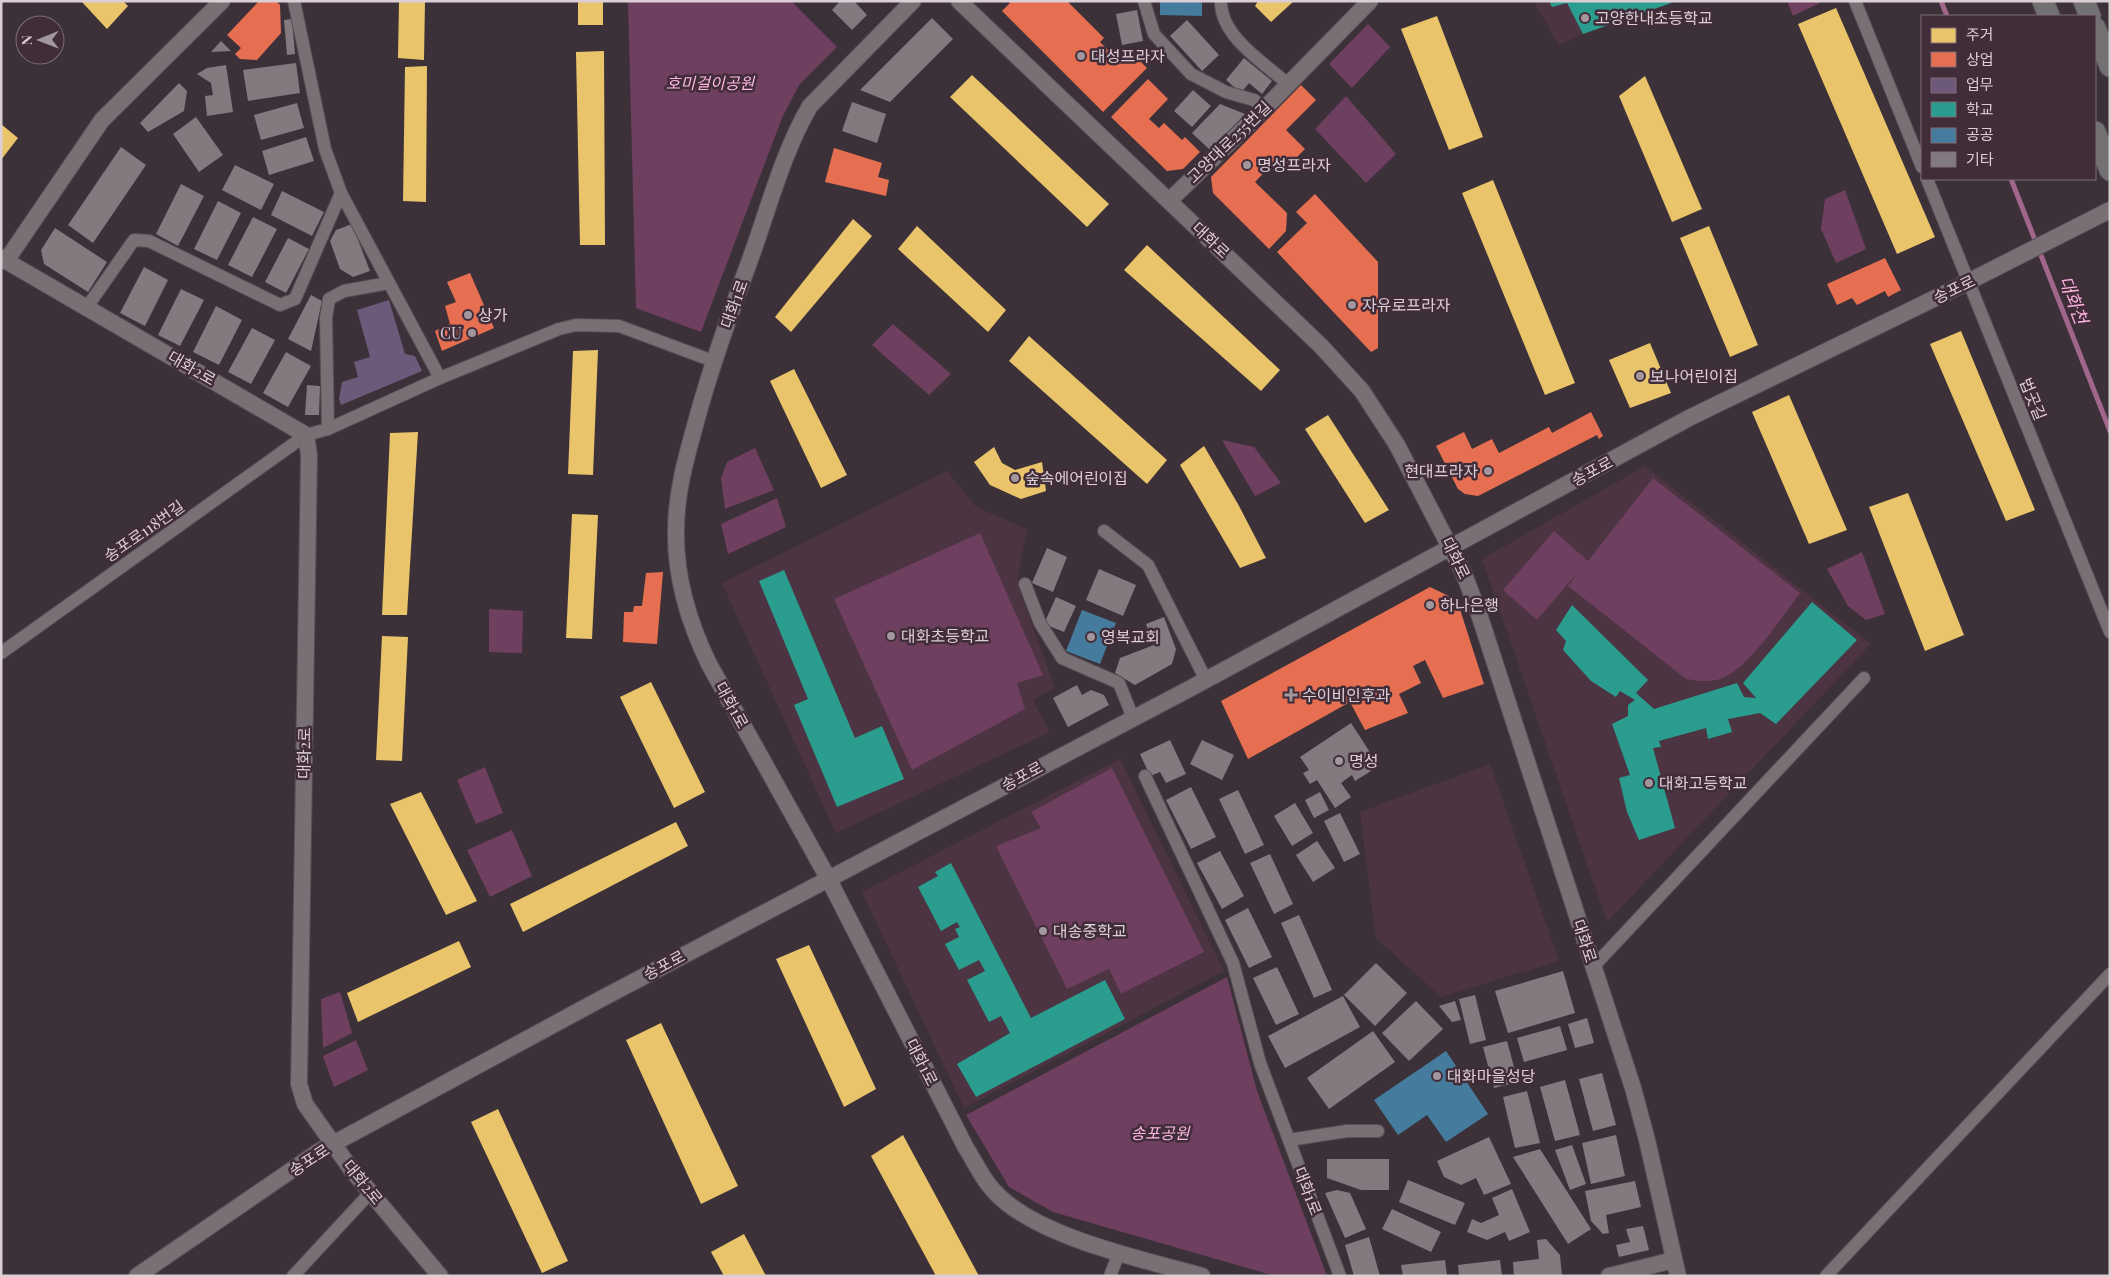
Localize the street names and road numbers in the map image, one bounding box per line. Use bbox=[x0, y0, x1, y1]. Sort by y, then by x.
street label: 고양대로255번길 bbox=[1182, 96, 1275, 187]
street label: 대화로 bbox=[1188, 217, 1235, 263]
street label: 송포로 bbox=[1929, 269, 1978, 308]
street label: 대화1로 bbox=[715, 276, 752, 331]
street label: 대화2로 bbox=[165, 346, 220, 390]
street label: 법곳길 bbox=[2015, 374, 2051, 423]
street label: 송포로 bbox=[1567, 451, 1616, 490]
street label: 송포로118번길 bbox=[99, 495, 188, 566]
street label: 대화로 bbox=[1437, 533, 1476, 582]
street label: 대화1로 bbox=[711, 678, 754, 732]
street label: 대화2로 bbox=[293, 727, 314, 779]
street label: 송포로 bbox=[997, 756, 1046, 795]
street label: 대화로 bbox=[1569, 917, 1602, 965]
street label: 송포로 bbox=[639, 945, 688, 984]
street label: 대화1로 bbox=[902, 1035, 943, 1089]
street label: 송포로 bbox=[284, 1139, 333, 1180]
street label: 대화2로 bbox=[339, 1155, 388, 1209]
street label: 대화1로 bbox=[1290, 1164, 1327, 1218]

